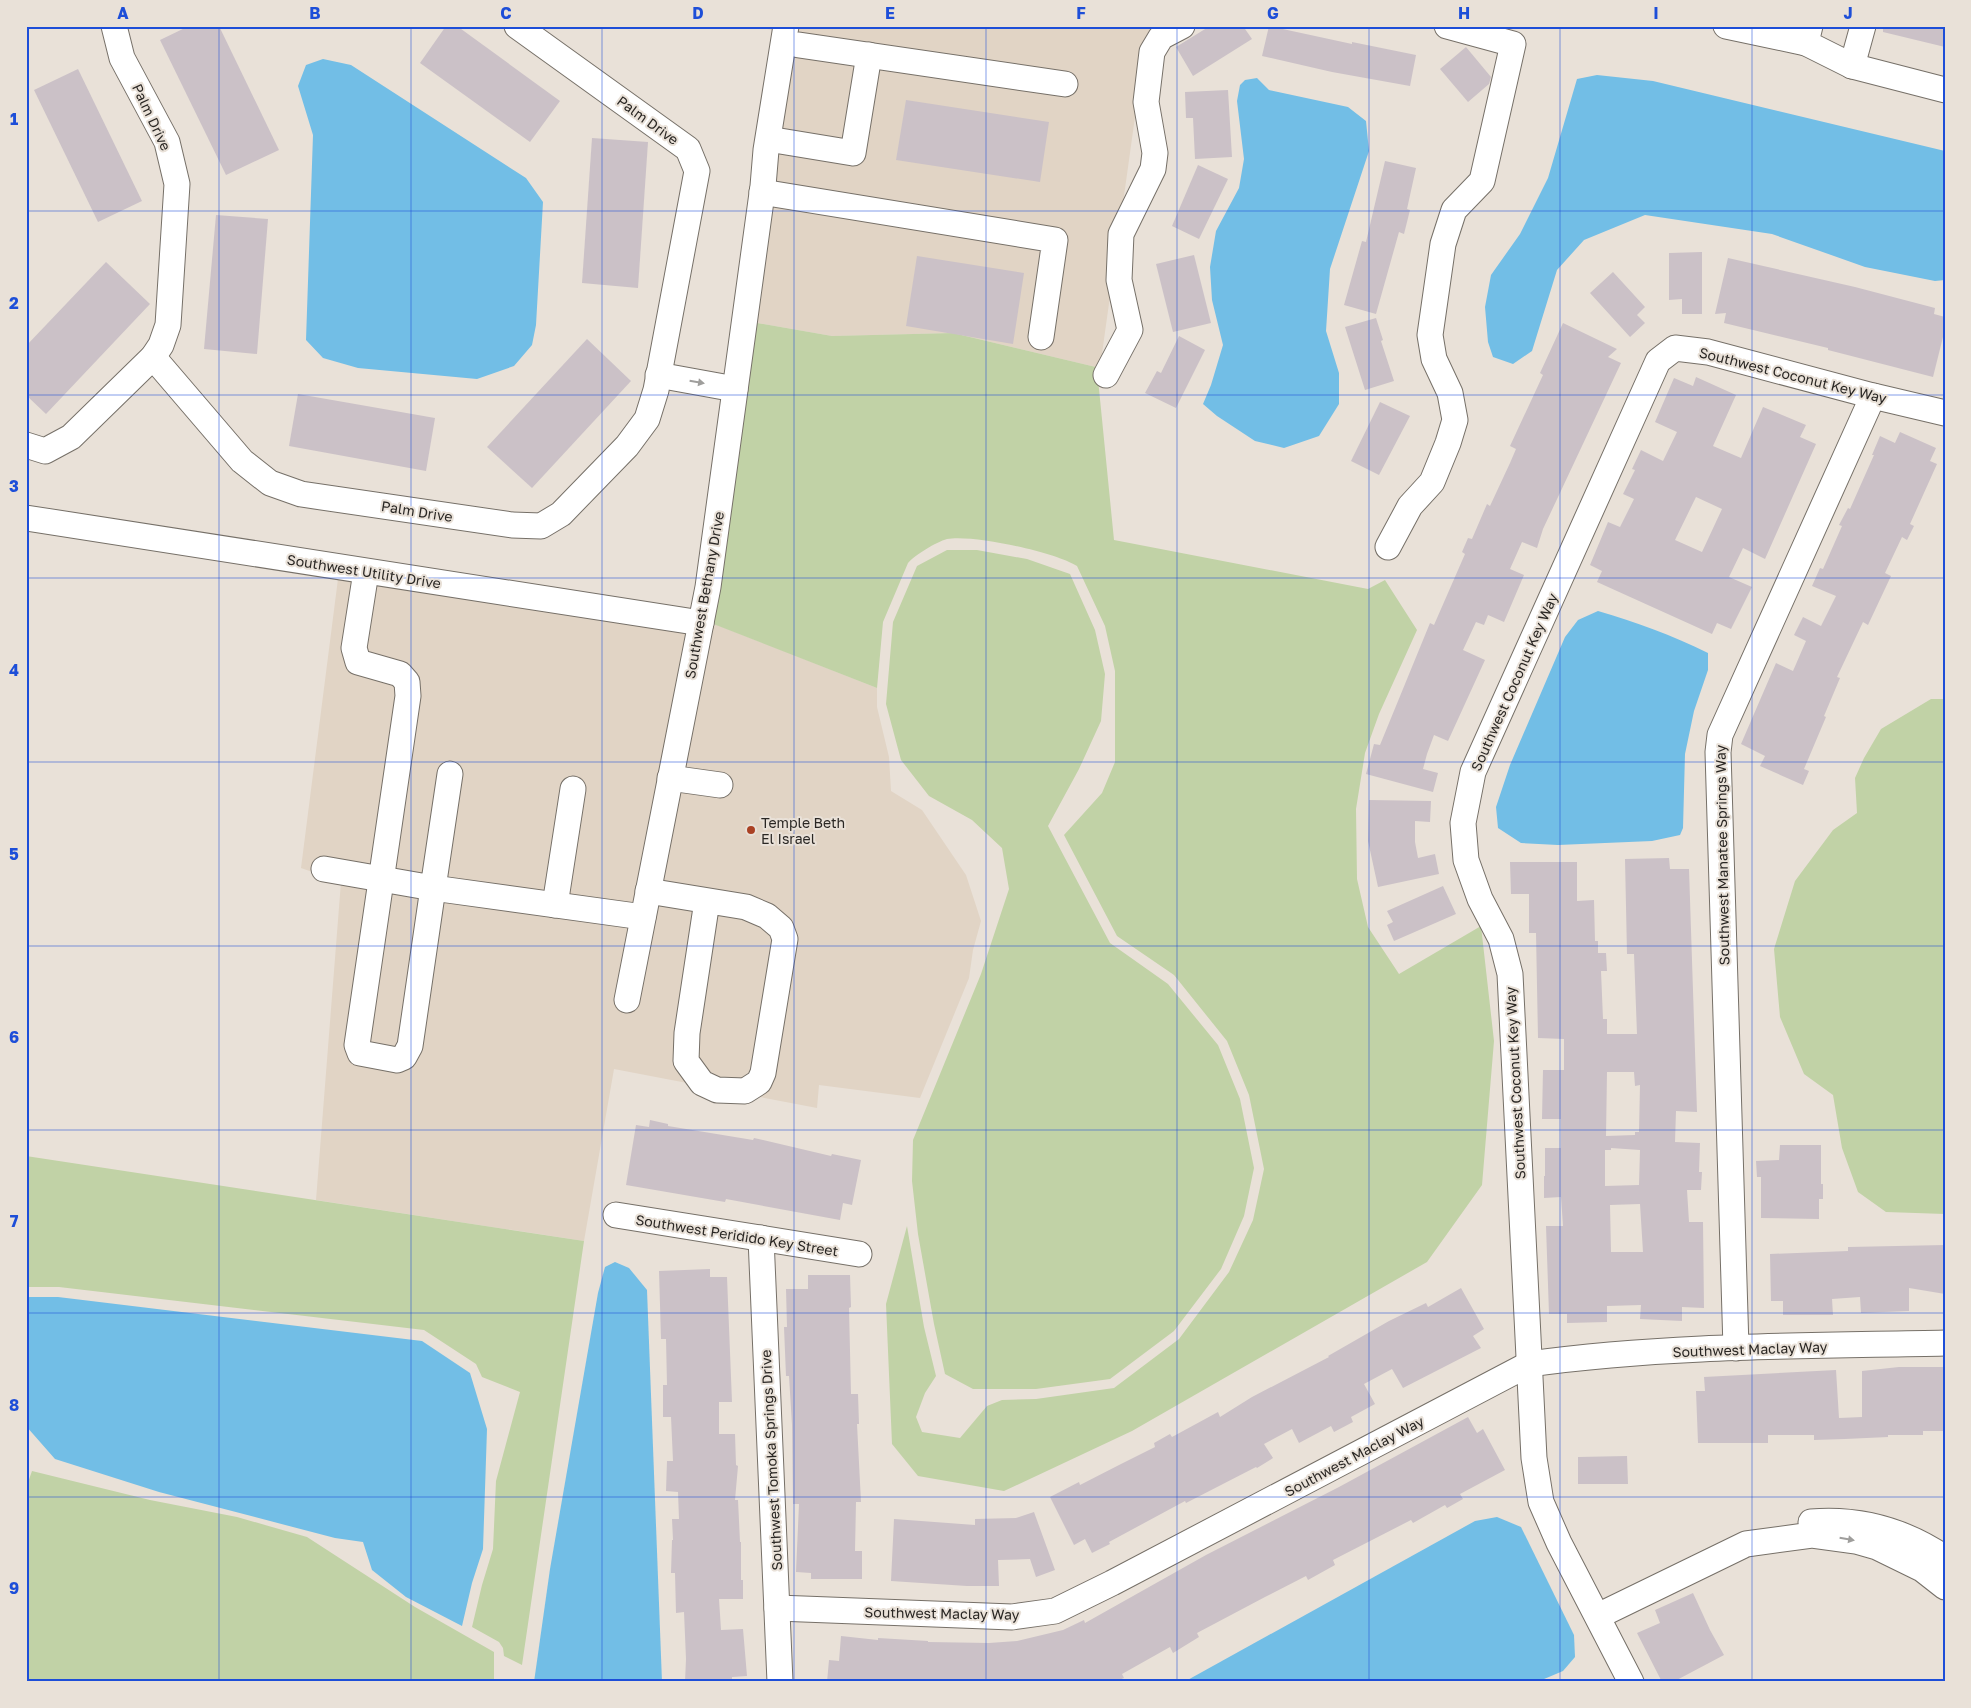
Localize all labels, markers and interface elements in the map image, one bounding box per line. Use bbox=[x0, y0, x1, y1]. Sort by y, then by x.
text: A bbox=[117, 3, 129, 23]
text: B bbox=[309, 3, 321, 23]
text: C bbox=[500, 3, 512, 23]
text: D bbox=[692, 3, 704, 23]
text: E bbox=[885, 3, 895, 23]
text: F bbox=[1076, 3, 1086, 23]
text: G bbox=[1267, 3, 1279, 23]
text: H bbox=[1458, 3, 1470, 23]
text: I bbox=[1653, 3, 1659, 23]
text: J bbox=[1843, 3, 1853, 23]
street label: Palm Drive bbox=[129, 81, 175, 153]
street label: Palm Drive bbox=[614, 92, 682, 148]
text: 1 bbox=[10, 109, 18, 129]
text: 2 bbox=[9, 293, 19, 313]
street label: Southwest Coconut Key Way bbox=[1697, 343, 1889, 407]
one-way arrow bbox=[689, 378, 704, 386]
text: 3 bbox=[9, 476, 19, 496]
street label: Palm Drive bbox=[380, 497, 454, 525]
street label: Southwest Bethany Drive bbox=[681, 510, 727, 680]
street label: Southwest Utility Drive bbox=[286, 550, 442, 592]
street label: Southwest Coconut Key Way bbox=[1467, 590, 1561, 774]
text: 4 bbox=[9, 660, 19, 680]
street label: Southwest Manatee Springs Way bbox=[1712, 744, 1732, 965]
place label: Temple Beth El Israel bbox=[761, 814, 845, 847]
marker: Temple Beth El Israel bbox=[745, 824, 757, 836]
text: 5 bbox=[9, 844, 19, 864]
street label: Southwest Coconut Key Way bbox=[1501, 986, 1529, 1180]
text: 6 bbox=[9, 1027, 19, 1047]
text: 7 bbox=[10, 1211, 19, 1231]
street label: Southwest Peridido Key Street bbox=[634, 1211, 840, 1259]
street label: Southwest Maclay Way bbox=[1672, 1338, 1828, 1360]
street label: Southwest Tomoka Springs Drive bbox=[757, 1349, 785, 1571]
text: 8 bbox=[9, 1395, 19, 1415]
street label: Southwest Maclay Way bbox=[1282, 1412, 1427, 1500]
one-way arrow bbox=[1839, 1536, 1855, 1544]
text: 9 bbox=[9, 1578, 19, 1598]
street label: Southwest Maclay Way bbox=[864, 1603, 1020, 1623]

